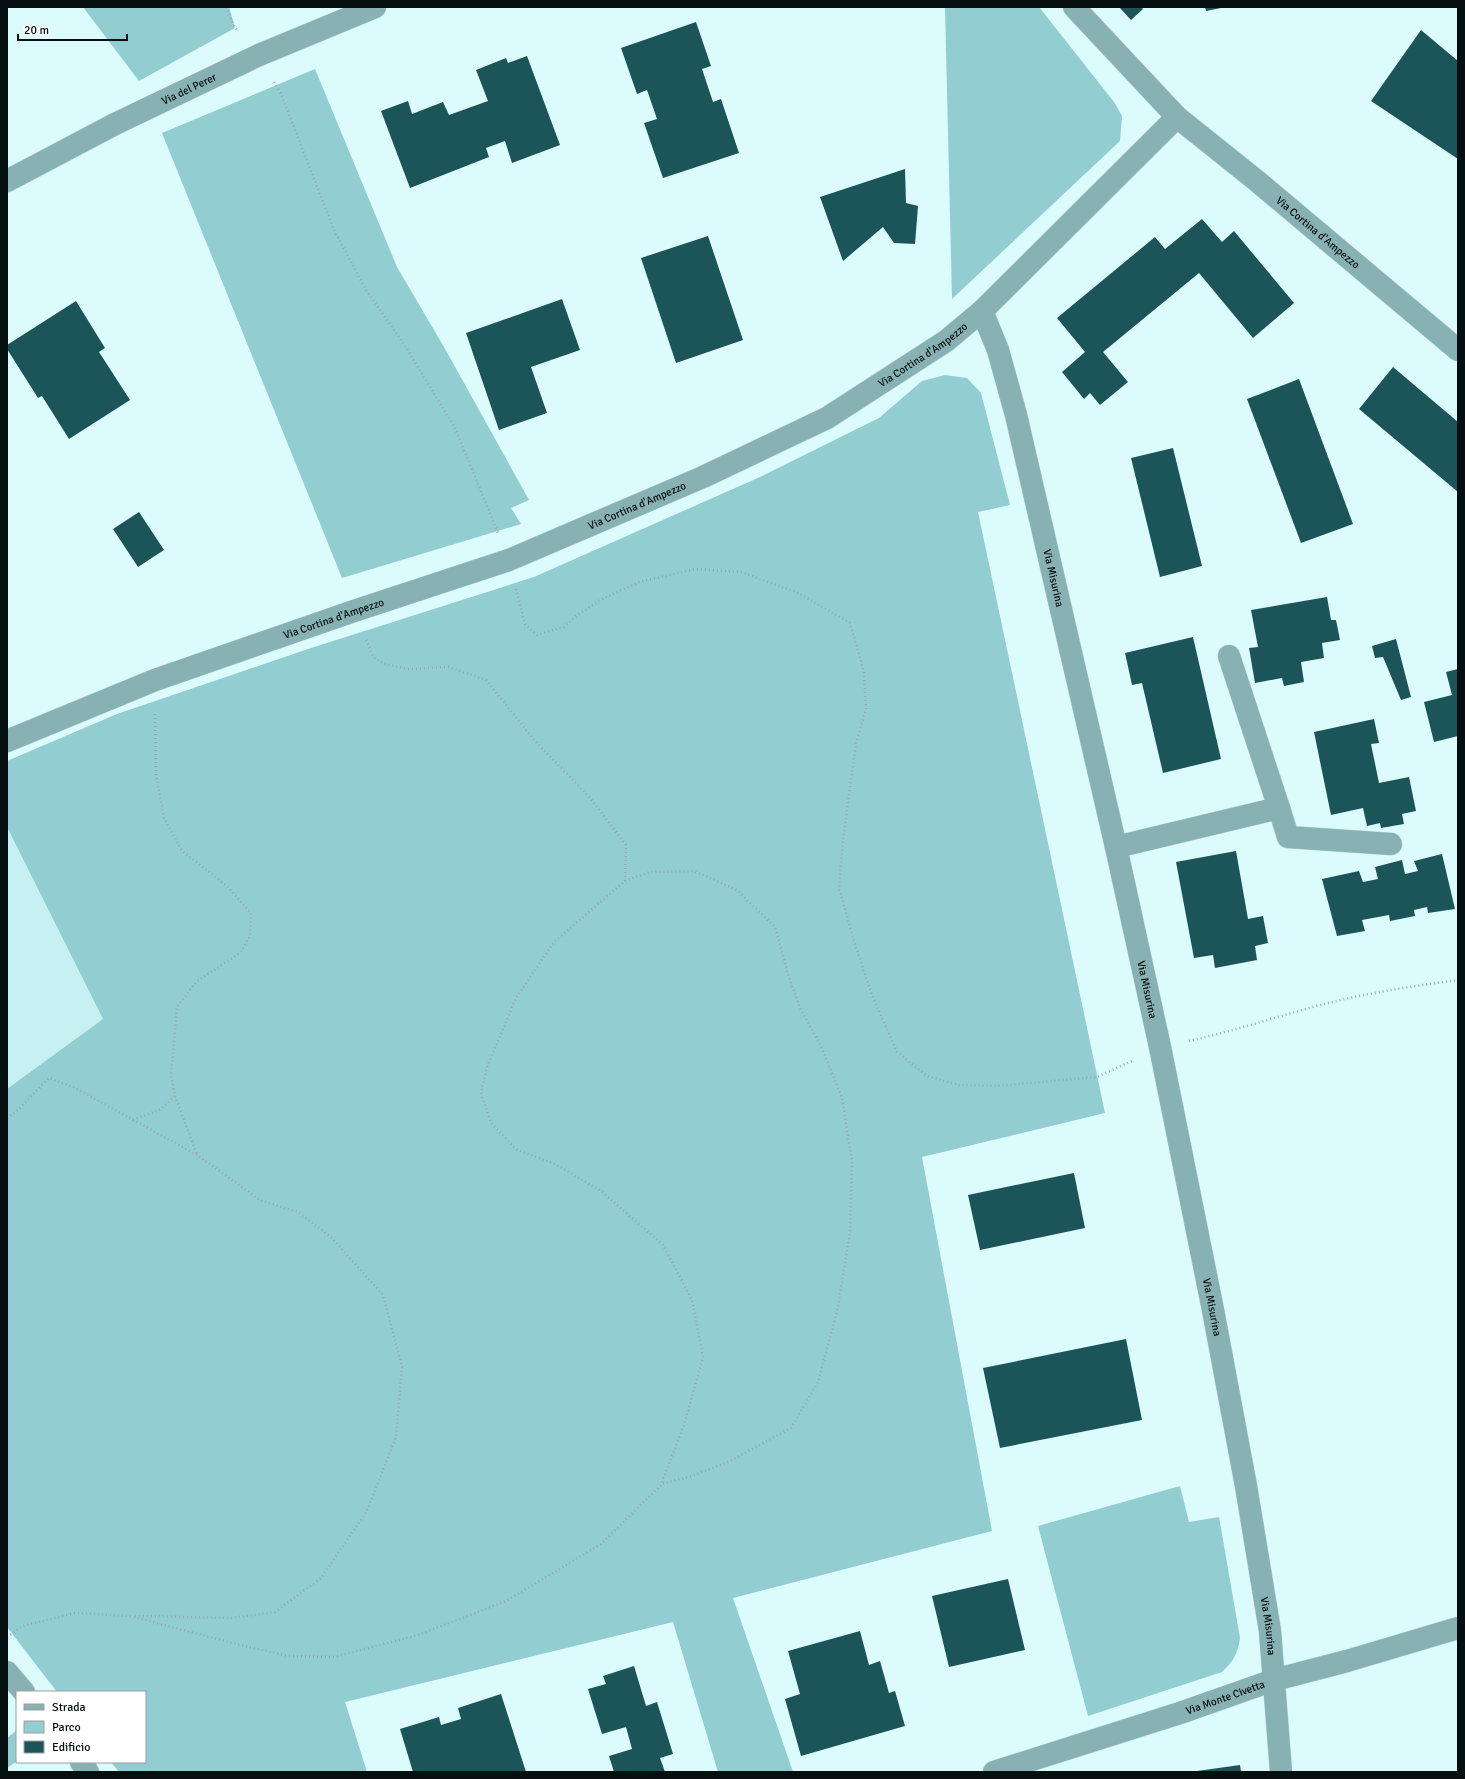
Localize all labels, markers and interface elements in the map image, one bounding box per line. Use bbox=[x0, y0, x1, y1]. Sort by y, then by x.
scale bar bbox=[18, 16, 127, 42]
text: 20 m bbox=[24, 23, 49, 38]
street label: Via del Perer bbox=[160, 70, 219, 108]
street label: Via Cortina d'Ampezzo bbox=[1273, 194, 1362, 272]
street label: Via Cortina d'Ampezzo bbox=[876, 320, 970, 390]
street label: Via Cortina d'Ampezzo bbox=[586, 479, 688, 532]
street label: Via Misurina bbox=[1040, 548, 1066, 609]
street label: Via Cortina d'Ampezzo bbox=[282, 596, 386, 642]
street label: Via Misurina bbox=[1134, 960, 1160, 1020]
street label: Via Misurina bbox=[1200, 1277, 1224, 1338]
street label: Via Misurina bbox=[1257, 1596, 1278, 1656]
street label: Via Monte Civetta bbox=[1184, 1678, 1267, 1717]
legend bbox=[16, 1691, 146, 1763]
text: Strada bbox=[52, 1700, 86, 1715]
text: Parco bbox=[52, 1720, 81, 1735]
text: Edificio bbox=[52, 1740, 90, 1755]

